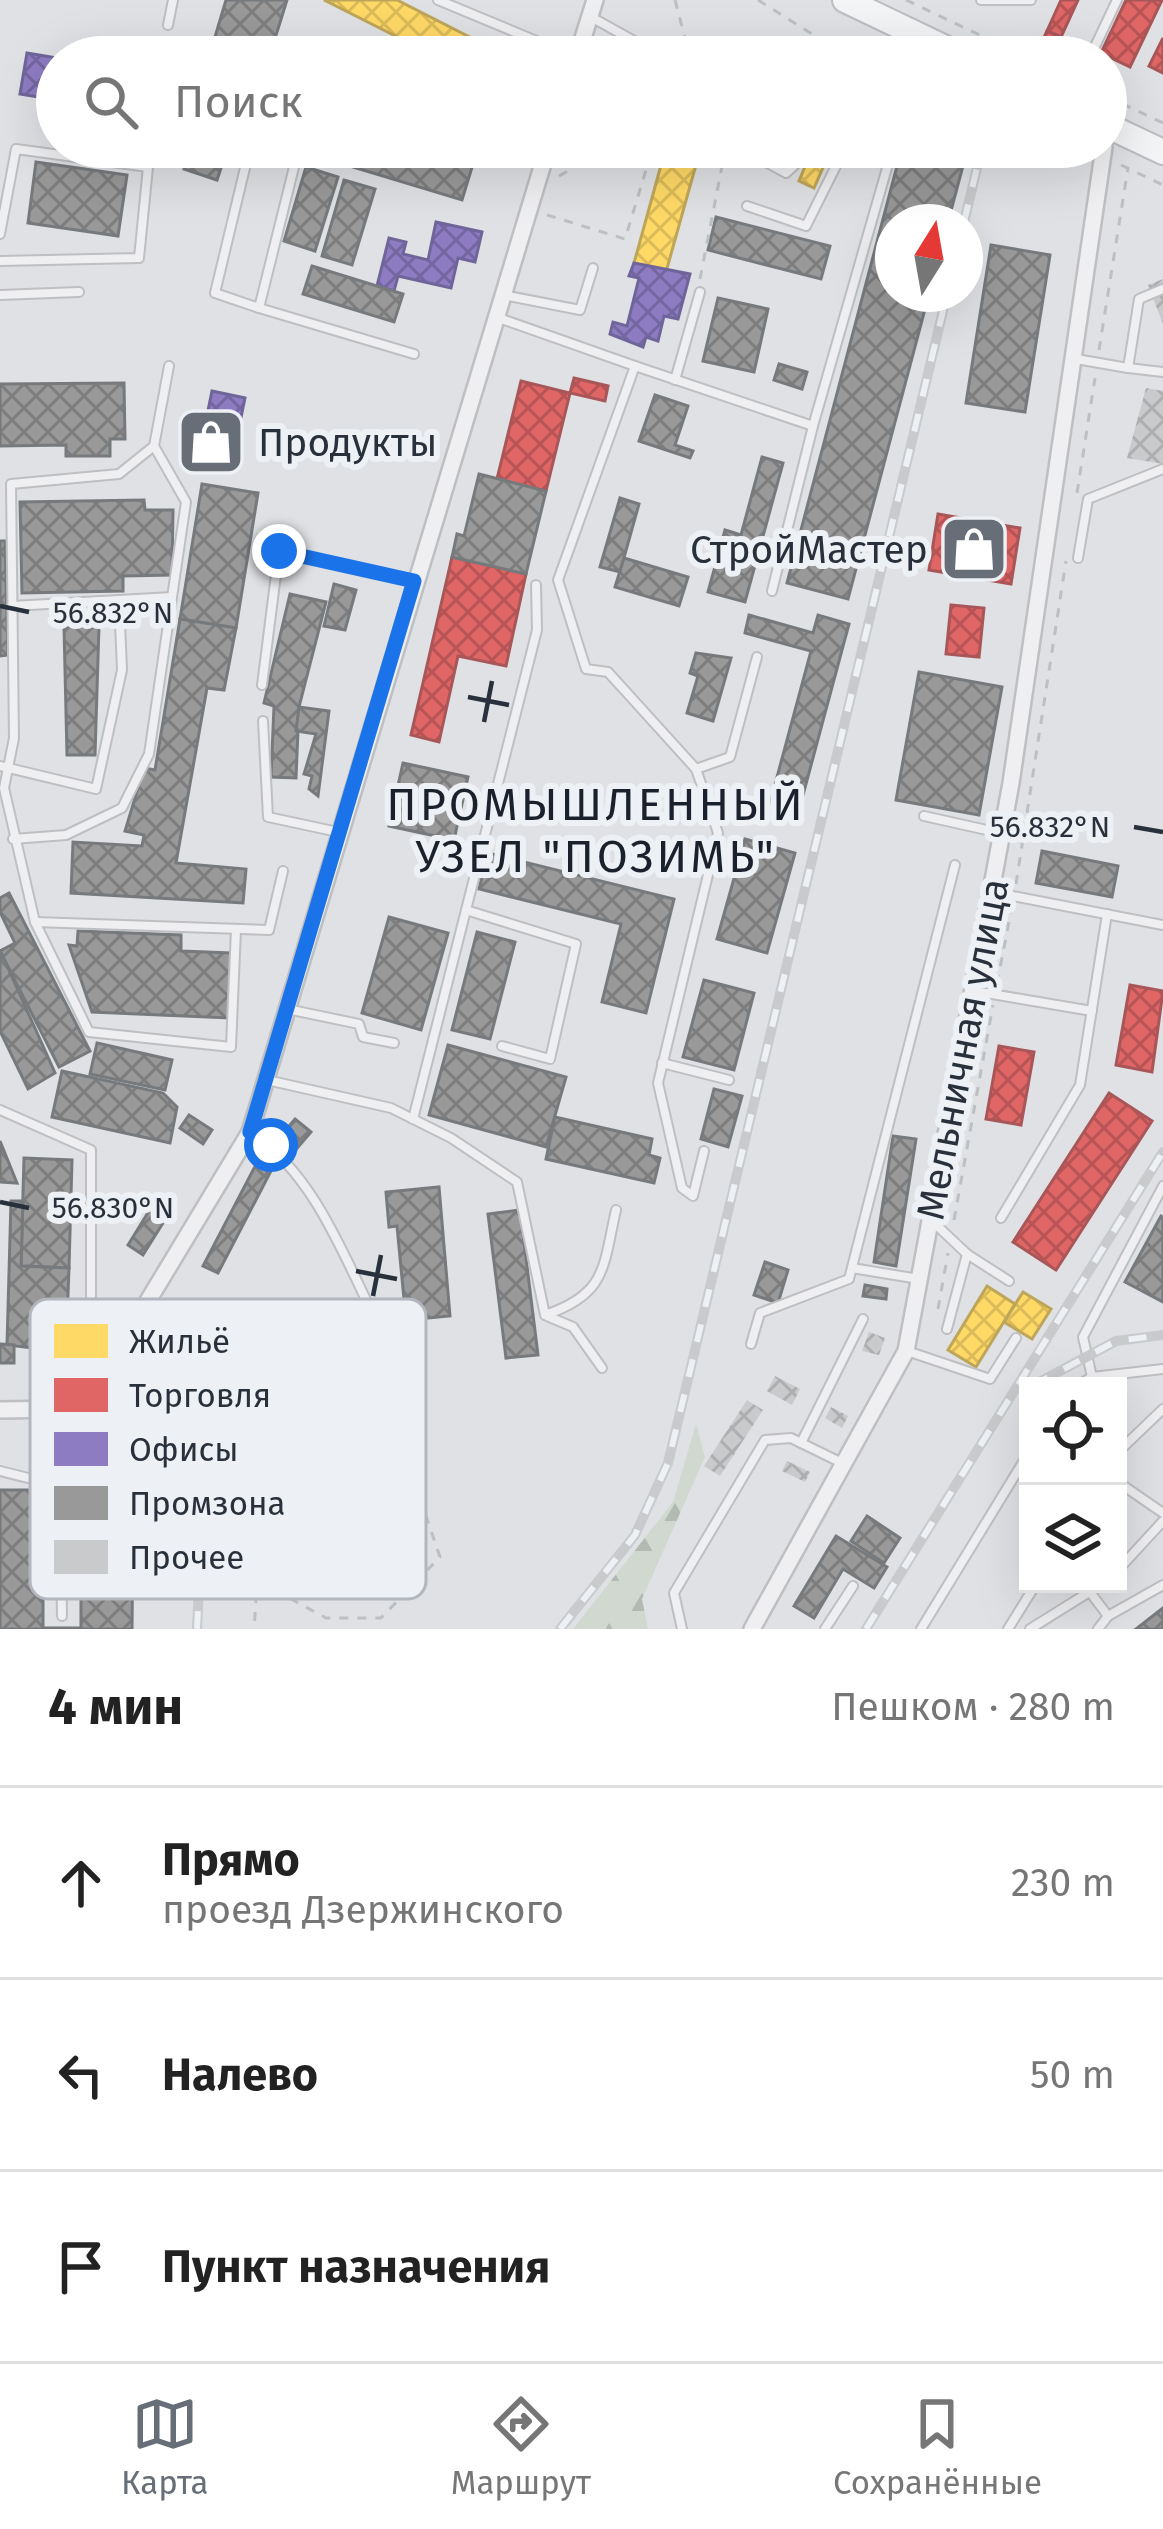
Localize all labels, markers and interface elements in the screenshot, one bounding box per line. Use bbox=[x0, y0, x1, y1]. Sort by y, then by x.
search box bbox=[36, 36, 1127, 168]
icon: search bbox=[78, 69, 144, 135]
text: Поиск bbox=[174, 75, 303, 129]
north arrow bbox=[875, 204, 983, 312]
shop icon: Продукты bbox=[176, 407, 246, 477]
place label: Продукты bbox=[258, 420, 437, 466]
shop icon: СтройМастер bbox=[939, 514, 1009, 584]
route end bbox=[252, 524, 306, 578]
place label: СтройМастер bbox=[690, 527, 928, 573]
text: 56.832°N bbox=[53, 595, 173, 631]
district label: ПРОМЫШЛЕННЫЙ УЗЕЛ "ПОЗИМЬ" bbox=[386, 778, 806, 884]
text: 56.832°N bbox=[990, 809, 1110, 845]
street label: Мельничная улица bbox=[907, 875, 1019, 1224]
route start bbox=[244, 1118, 298, 1172]
text: 56.830°N bbox=[52, 1190, 174, 1226]
legend bbox=[30, 1299, 426, 1599]
text: Жильё bbox=[129, 1322, 230, 1362]
text: Торговля bbox=[129, 1376, 271, 1416]
map controls bbox=[1019, 1377, 1127, 1593]
button: locate bbox=[1019, 1377, 1127, 1485]
text: Офисы bbox=[129, 1430, 239, 1470]
text: Промзона bbox=[129, 1484, 285, 1524]
button: layers bbox=[1019, 1485, 1127, 1593]
text: Прочее bbox=[129, 1538, 244, 1578]
text: 4 мин bbox=[48, 1676, 183, 1738]
text: Пешком · 280 m bbox=[831, 1684, 1115, 1730]
text: Прямо bbox=[162, 1833, 300, 1887]
icon: ahead bbox=[48, 1850, 114, 1916]
text: 230 m bbox=[1011, 1860, 1115, 1906]
text: проезд Дзержинского bbox=[162, 1887, 564, 1933]
icon: left bbox=[48, 2042, 114, 2108]
text: Налево bbox=[162, 2048, 318, 2102]
text: 50 m bbox=[1030, 2052, 1115, 2098]
icon: arrive bbox=[48, 2234, 114, 2300]
text: Пункт назначения bbox=[162, 2240, 550, 2294]
tab: Карта bbox=[121, 2391, 209, 2503]
tab: Маршрут bbox=[451, 2391, 591, 2503]
tab: Сохранённые bbox=[833, 2391, 1042, 2503]

